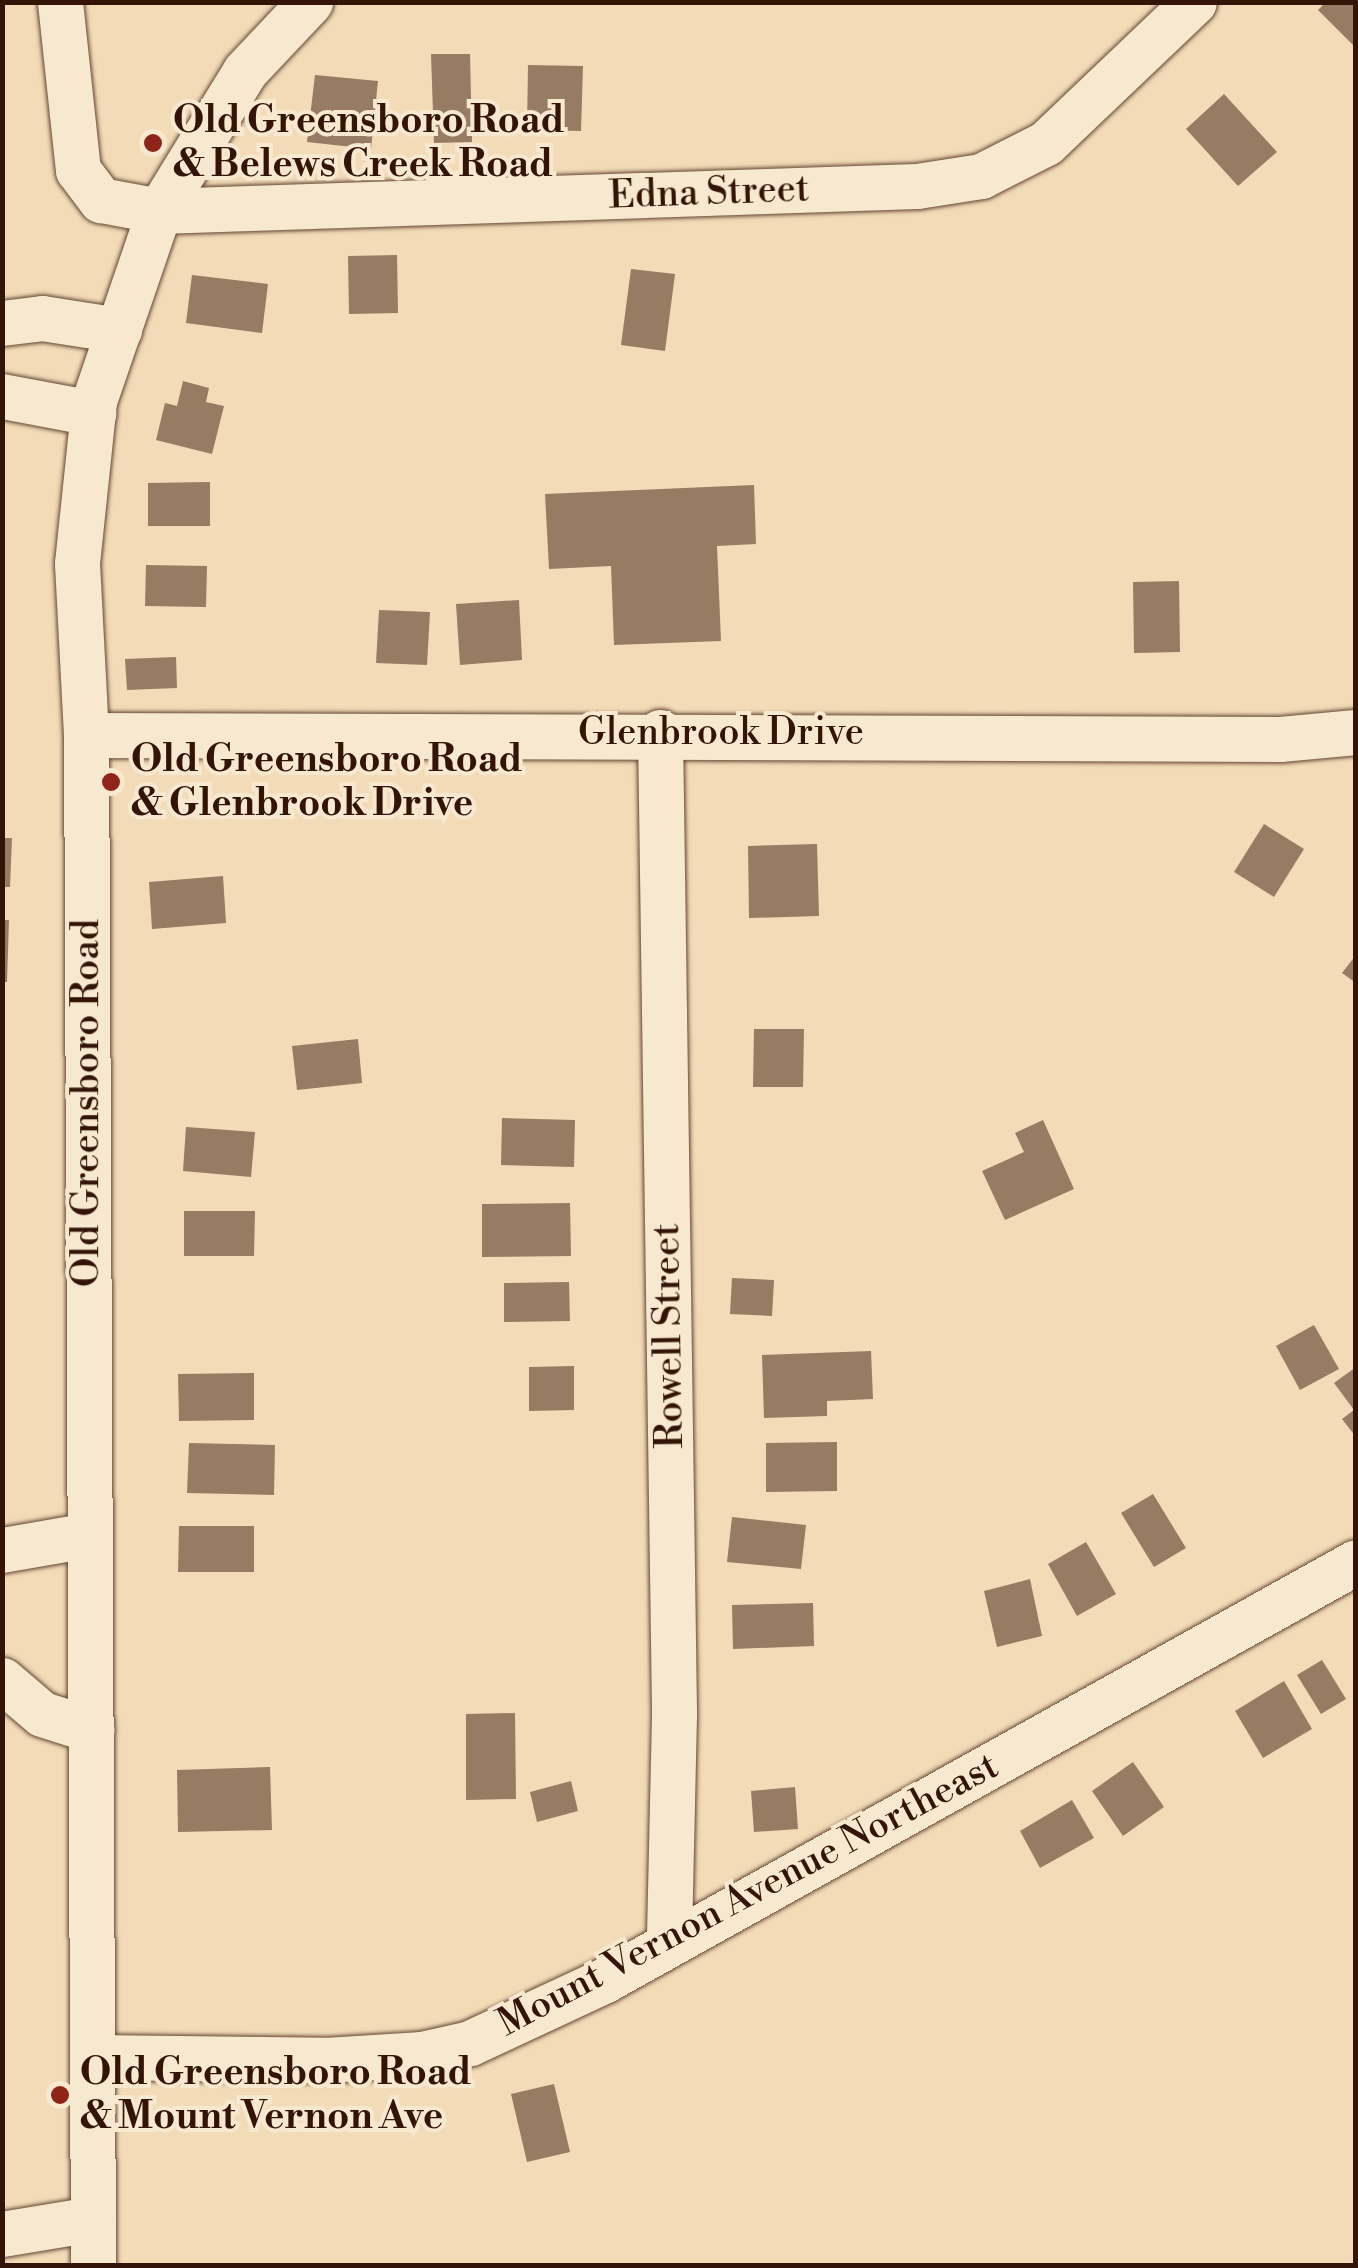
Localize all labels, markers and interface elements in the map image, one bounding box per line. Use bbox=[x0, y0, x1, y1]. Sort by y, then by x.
place label: Old Greensboro Road & Belews Creek Road bbox=[173, 98, 565, 188]
marker: Old Greensboro Road & Belews Creek Road bbox=[142, 132, 164, 154]
street label: Edna Street bbox=[608, 167, 810, 219]
street label: Glenbrook Drive bbox=[578, 710, 864, 756]
place label: Old Greensboro Road & Glenbrook Drive bbox=[131, 737, 523, 826]
marker: Old Greensboro Road & Glenbrook Drive bbox=[100, 771, 122, 793]
street label: Old Greensboro Road bbox=[64, 919, 110, 1287]
street label: Rowell Street bbox=[644, 1223, 694, 1449]
street label: Mount Vernon Avenue Northeast bbox=[490, 1743, 1006, 2047]
place label: Old Greensboro Road & Mount Vernon Ave bbox=[80, 2050, 472, 2140]
marker: Old Greensboro Road & Mount Vernon Ave bbox=[49, 2084, 71, 2106]

